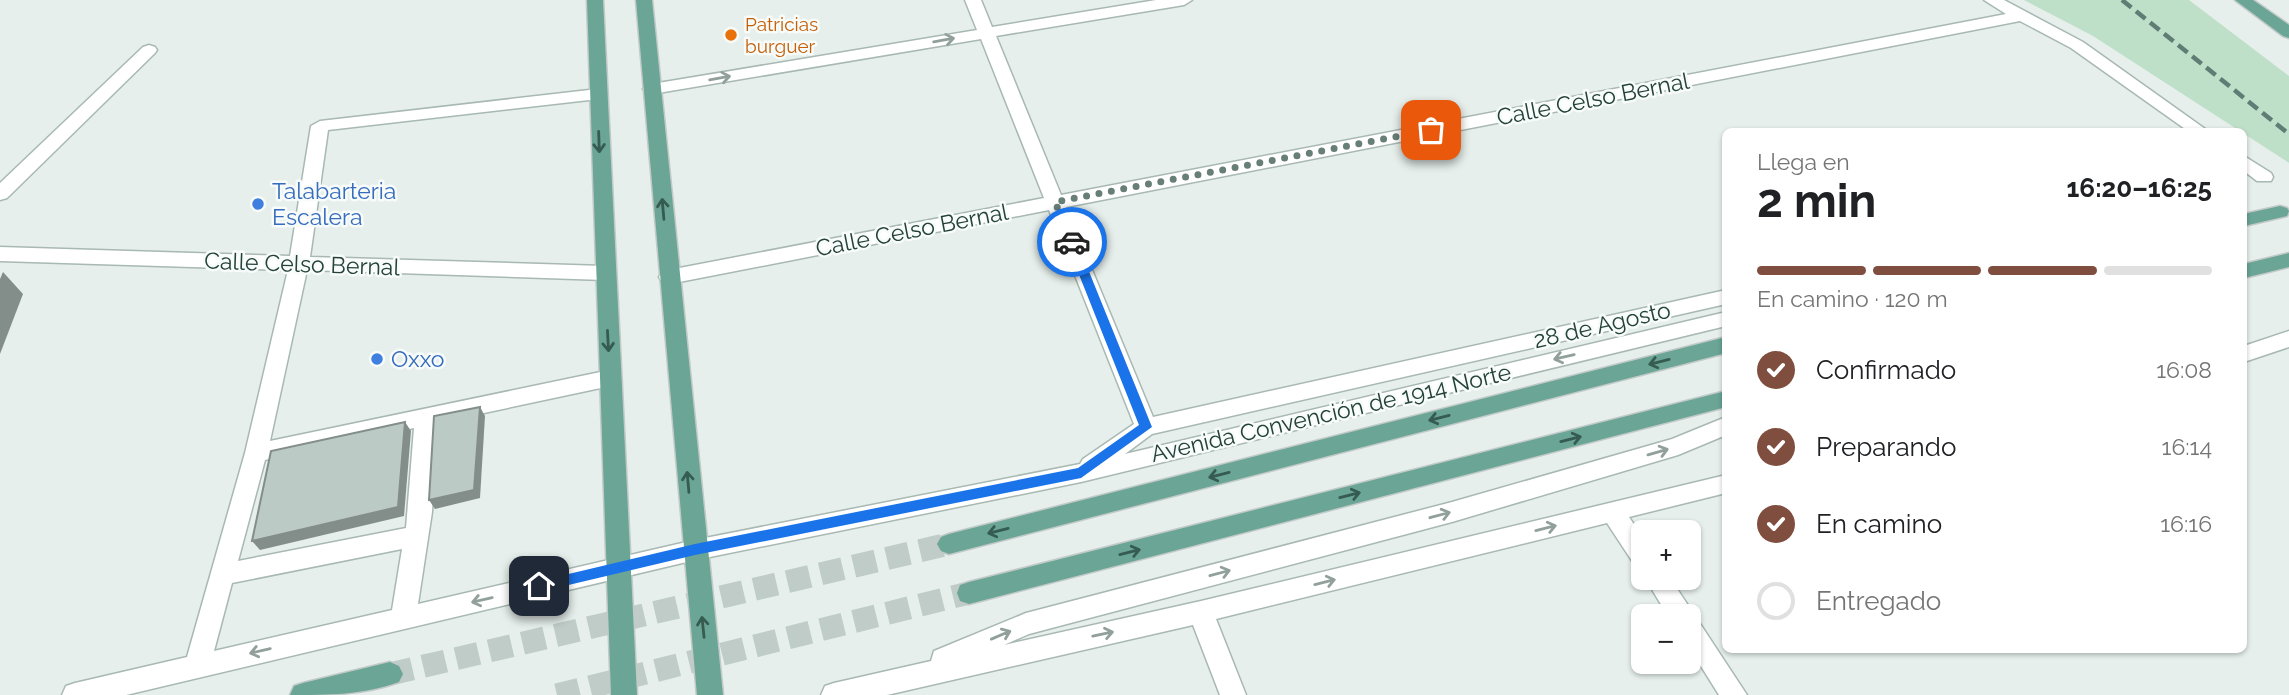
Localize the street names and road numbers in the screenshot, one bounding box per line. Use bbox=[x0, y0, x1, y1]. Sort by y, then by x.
street label: Calle Celso Bernal bbox=[1494, 66, 1692, 130]
street label: Calle Celso Bernal bbox=[813, 197, 1011, 261]
street label: Calle Celso Bernal bbox=[204, 247, 401, 280]
street label: 28 de Agosto bbox=[1531, 296, 1673, 353]
street label: Avenida Convención de 1914 Norte bbox=[1148, 358, 1514, 467]

